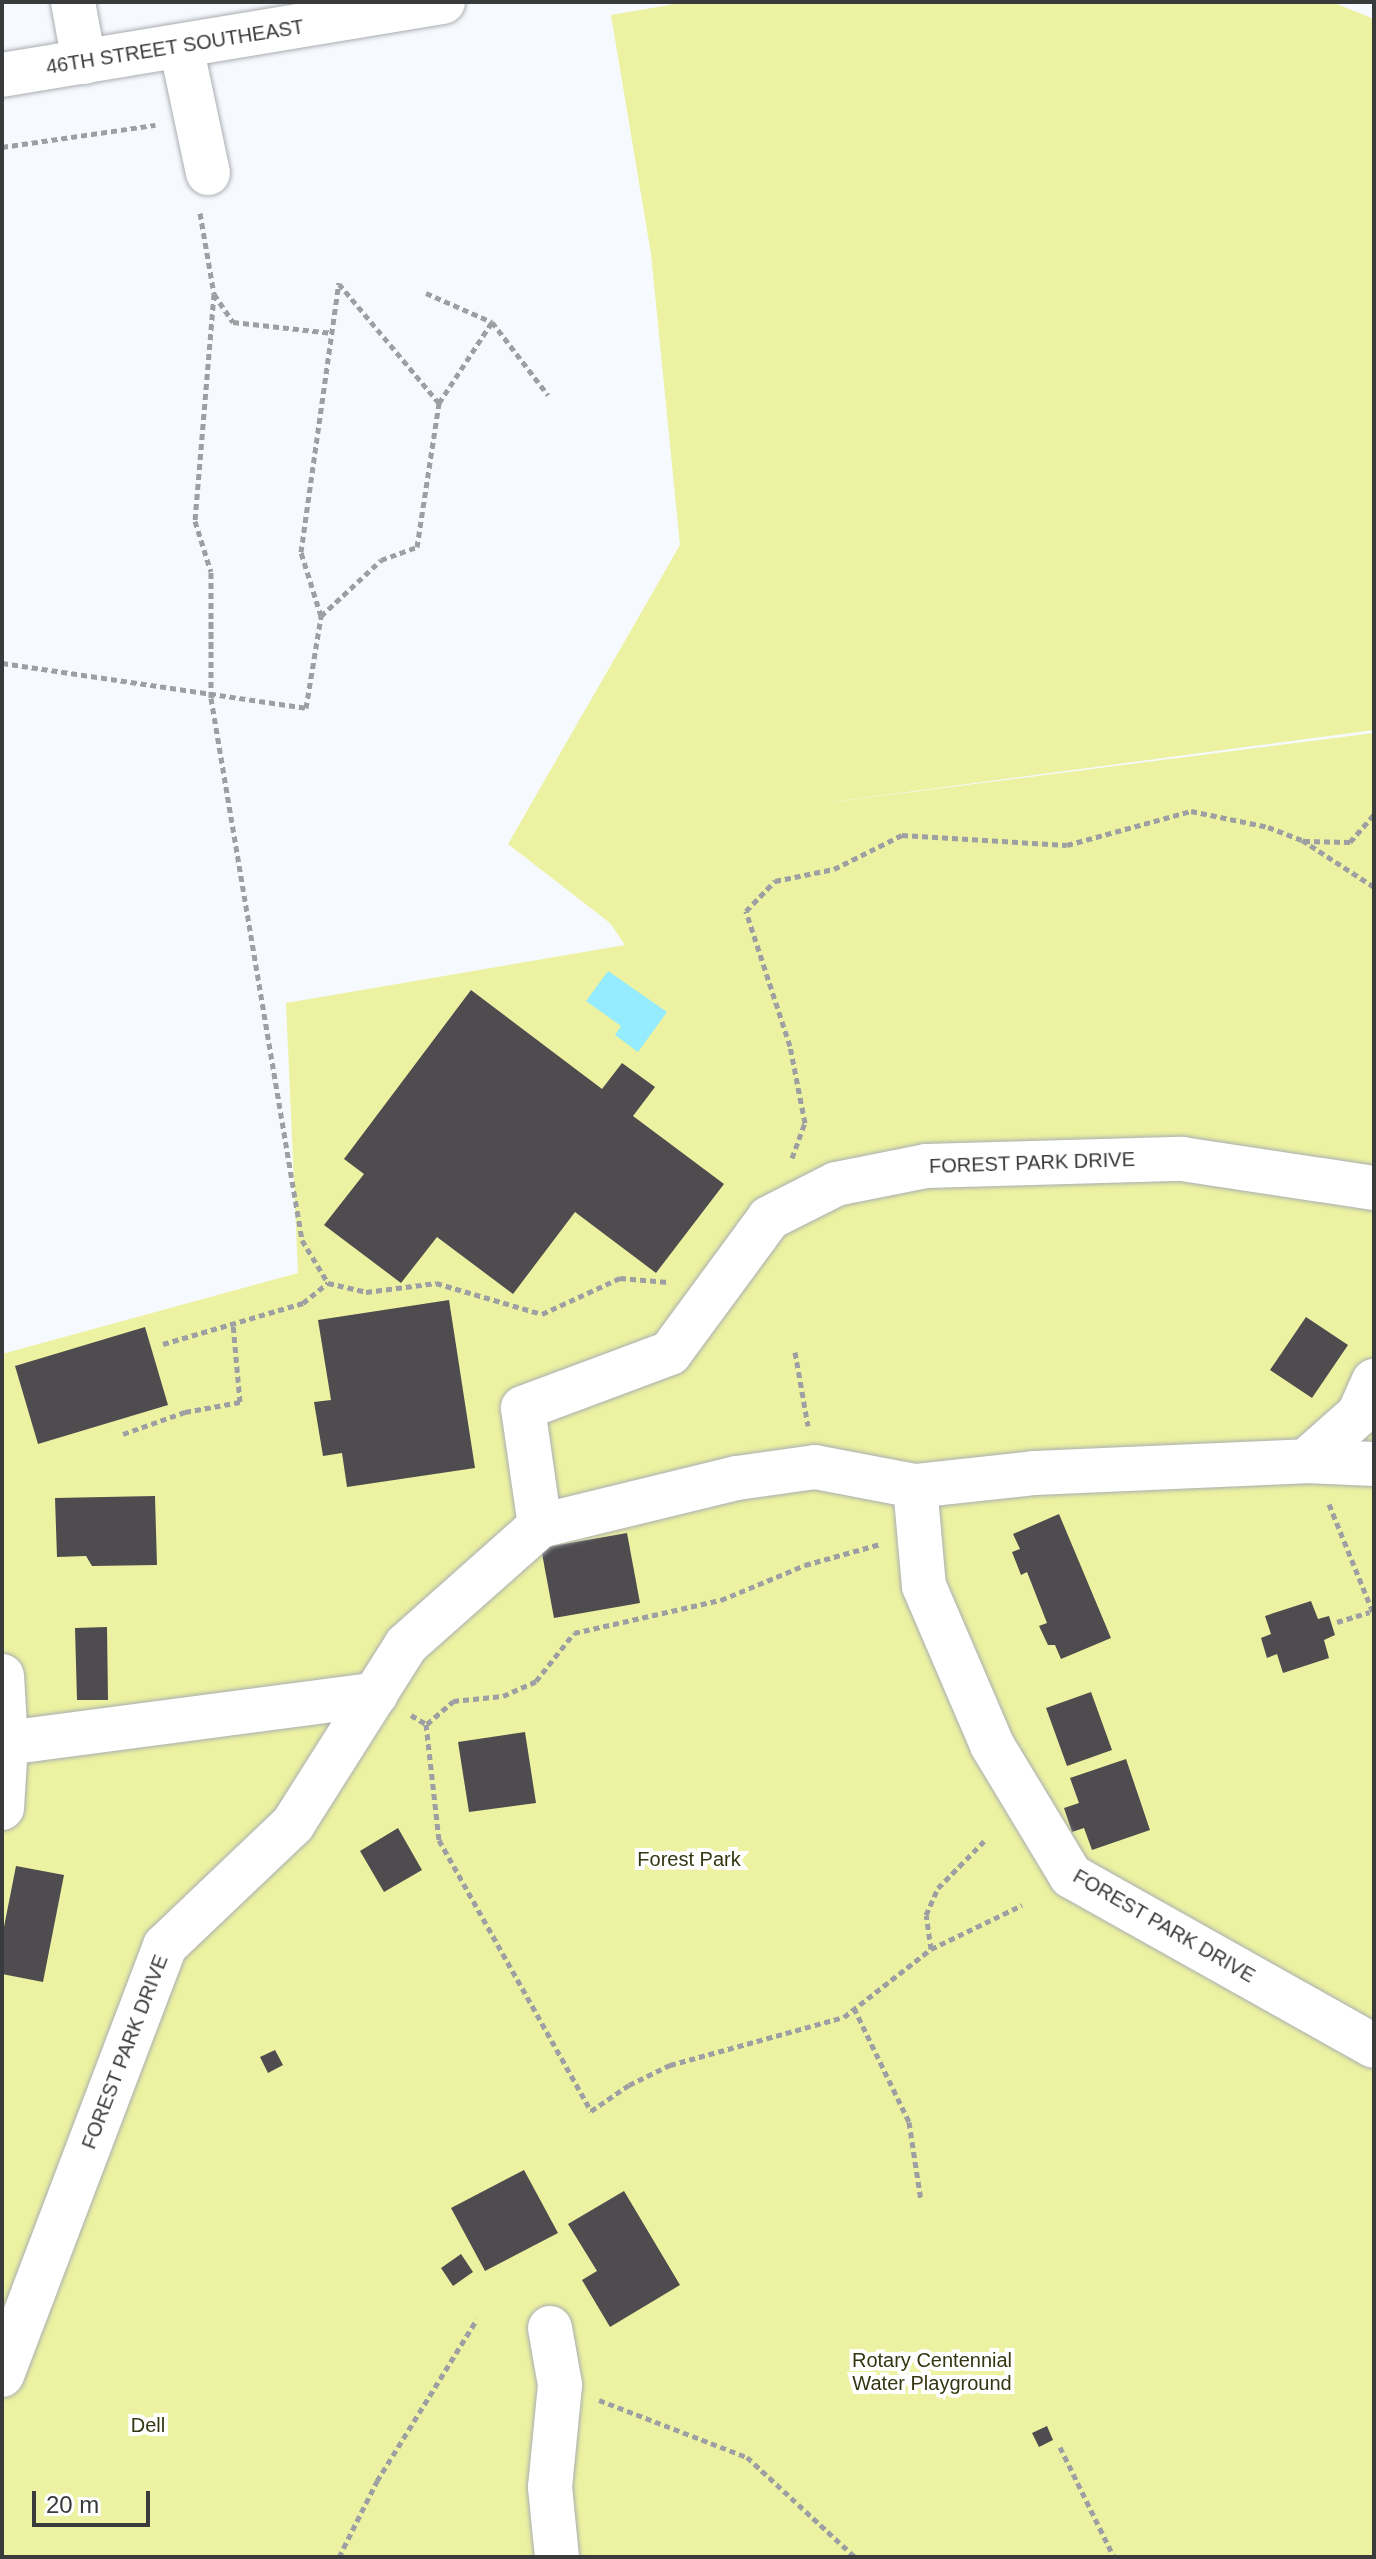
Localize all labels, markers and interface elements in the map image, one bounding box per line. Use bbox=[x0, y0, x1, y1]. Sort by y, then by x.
street label: 46TH STREET SOUTHEAST bbox=[44, 15, 306, 79]
street label: FOREST PARK DRIVE bbox=[928, 1147, 1136, 1179]
park label: Forest Park bbox=[637, 1847, 741, 1871]
street label: FOREST PARK DRIVE bbox=[1069, 1864, 1259, 1988]
street label: FOREST PARK DRIVE bbox=[77, 1951, 173, 2153]
park label: Rotary Centennial Water Playground bbox=[852, 2348, 1012, 2395]
park label: Dell bbox=[131, 2413, 165, 2437]
scale bar bbox=[36, 2475, 154, 2525]
text: 20 m bbox=[46, 2491, 99, 2518]

